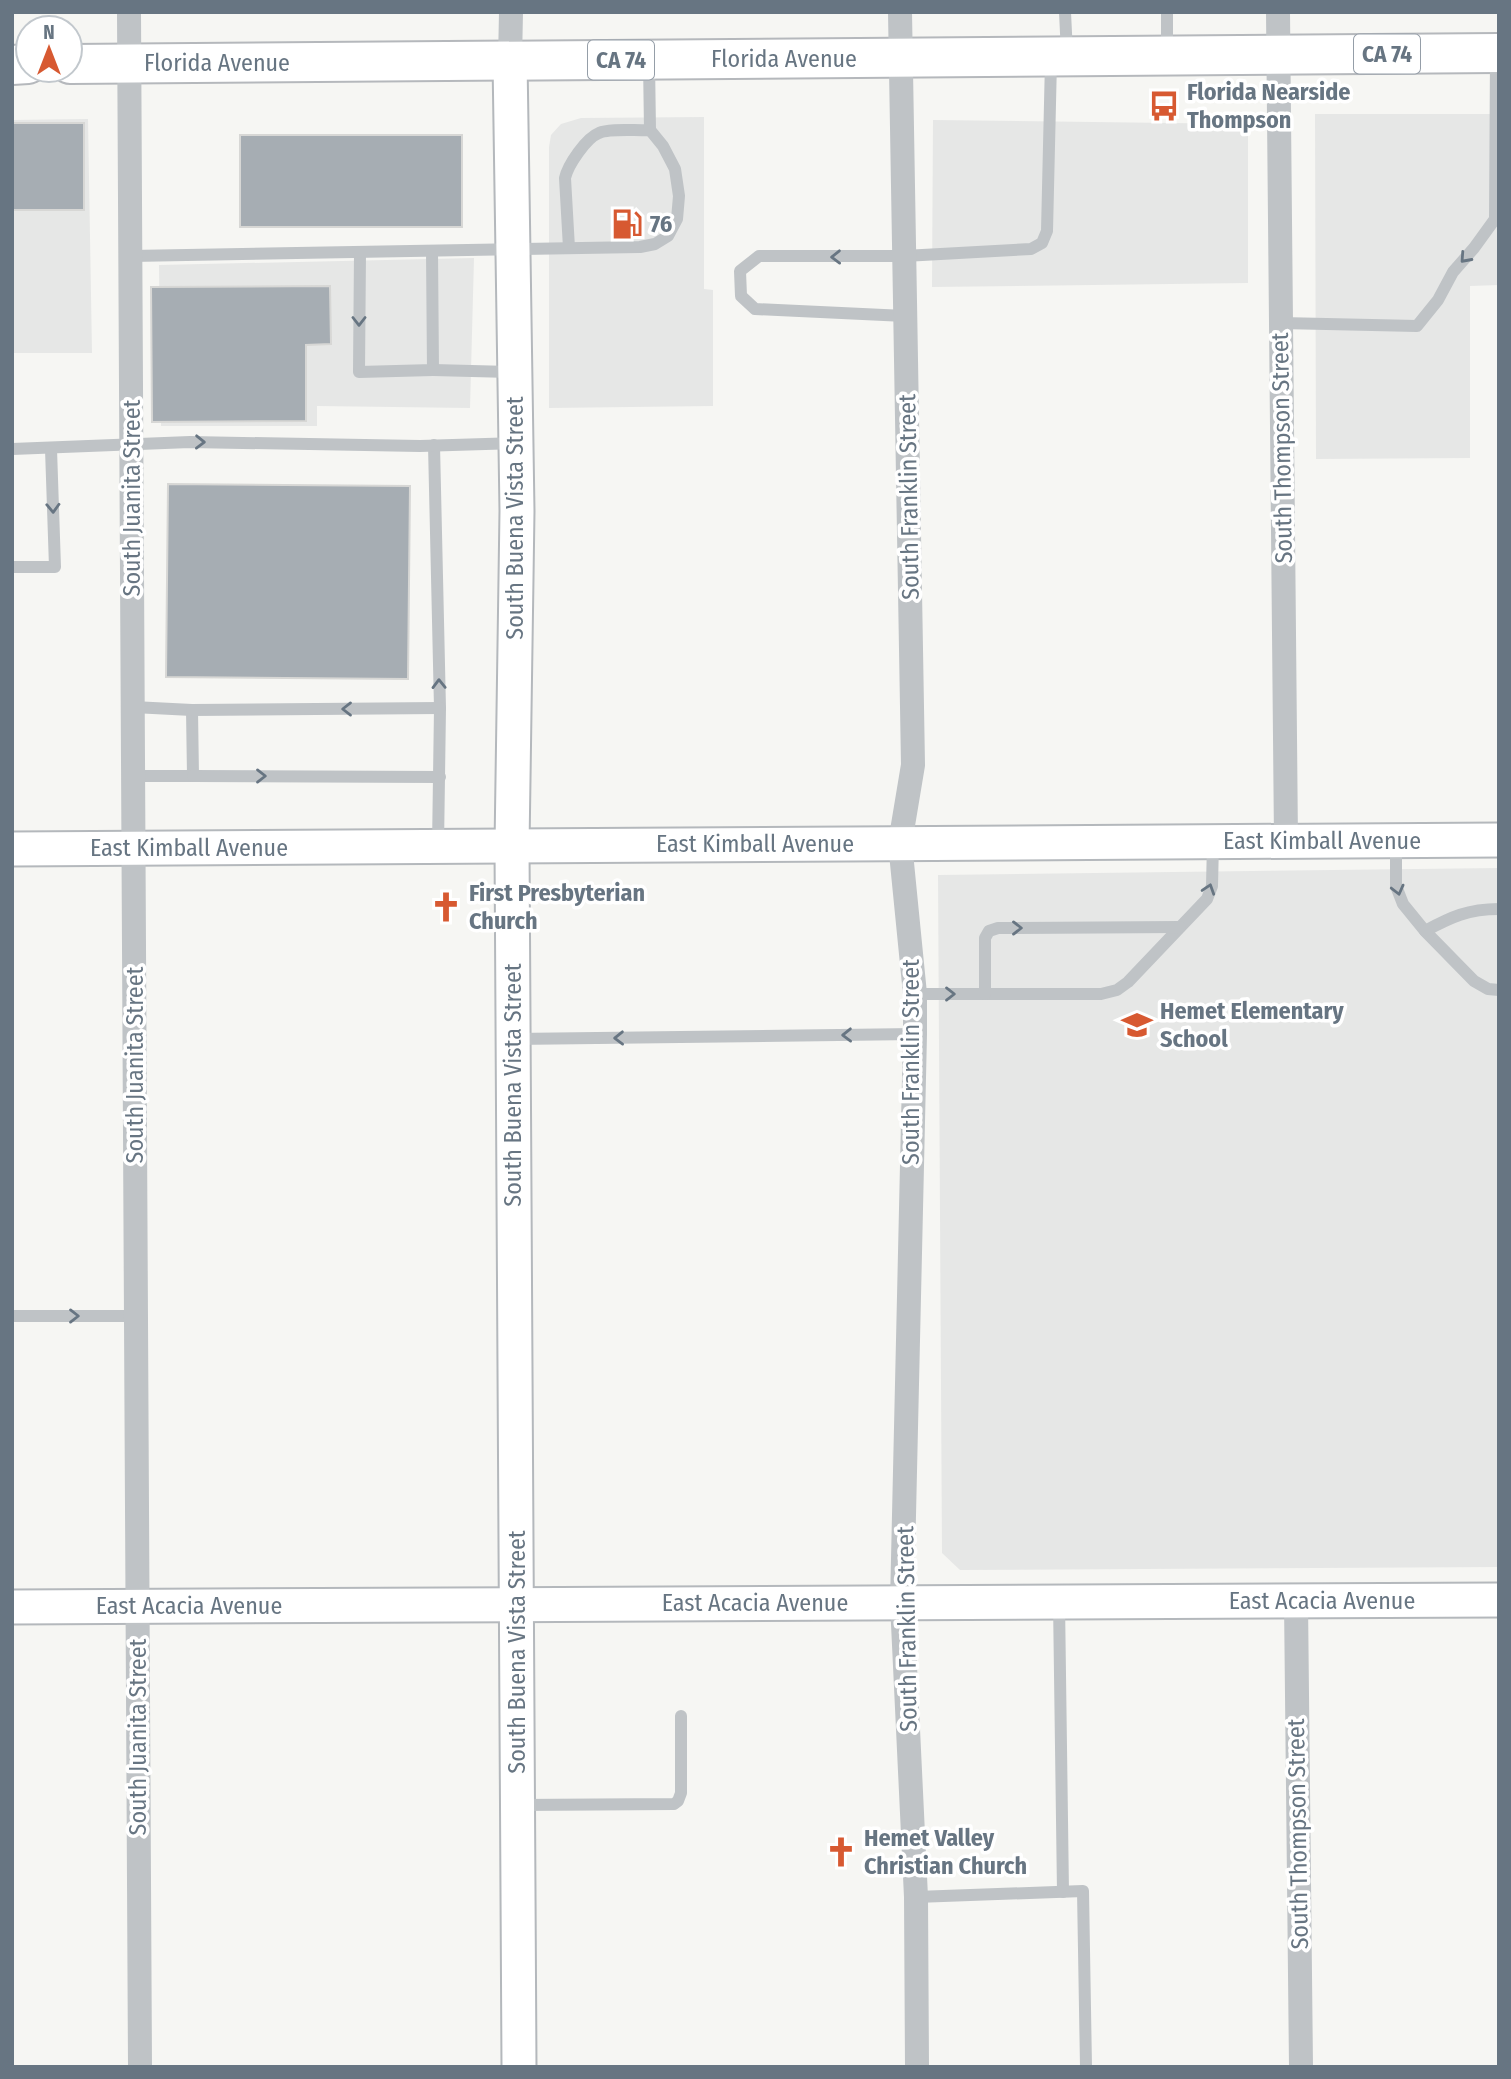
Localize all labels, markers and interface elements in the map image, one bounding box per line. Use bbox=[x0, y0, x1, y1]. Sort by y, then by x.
north arrow bbox=[14, 14, 84, 84]
text: N bbox=[43, 21, 55, 44]
road number: CA 74 bbox=[1354, 34, 1420, 74]
road number: CA 74 bbox=[588, 40, 654, 80]
street label: Florida Avenue bbox=[711, 45, 857, 73]
street label: Florida Avenue bbox=[144, 49, 290, 77]
place label: Florida Nearside Thompson bbox=[1187, 78, 1350, 134]
bus stop icon: Florida Nearside Thompson bbox=[1147, 89, 1181, 123]
fuel station icon: 76 bbox=[610, 207, 644, 241]
place label: 76 bbox=[650, 210, 672, 238]
one-way arrow bbox=[830, 249, 840, 265]
one-way arrow bbox=[1461, 250, 1474, 263]
one-way arrow bbox=[351, 316, 367, 327]
street label: South Thompson Street bbox=[1266, 332, 1298, 564]
street label: South Franklin Street bbox=[893, 394, 925, 600]
street label: South Buena Vista Street bbox=[501, 396, 529, 640]
street label: South Juanita Street bbox=[118, 399, 146, 596]
one-way arrow bbox=[194, 435, 205, 450]
one-way arrow bbox=[45, 503, 61, 514]
one-way arrow bbox=[432, 678, 447, 689]
one-way arrow bbox=[342, 701, 352, 717]
one-way arrow bbox=[257, 768, 267, 784]
street label: East Kimball Avenue bbox=[1223, 827, 1421, 855]
street label: East Kimball Avenue bbox=[656, 830, 854, 858]
street label: East Kimball Avenue bbox=[90, 834, 288, 862]
place label: First Presbyterian Church bbox=[469, 879, 645, 935]
one-way arrow bbox=[1390, 883, 1405, 895]
one-way arrow bbox=[1200, 884, 1215, 896]
church icon: First Presbyterian Church bbox=[429, 890, 463, 924]
one-way arrow bbox=[1012, 920, 1023, 936]
street label: South Franklin Street bbox=[897, 959, 925, 1165]
street label: South Buena Vista Street bbox=[499, 963, 527, 1207]
street label: South Juanita Street bbox=[121, 966, 149, 1163]
one-way arrow bbox=[945, 986, 955, 1002]
place label: Hemet Elementary School bbox=[1160, 997, 1344, 1053]
school or university icon: Hemet Elementary School bbox=[1120, 1008, 1154, 1042]
one-way arrow bbox=[841, 1027, 851, 1043]
one-way arrow bbox=[613, 1030, 624, 1045]
one-way arrow bbox=[69, 1308, 80, 1324]
street label: South Franklin Street bbox=[891, 1526, 923, 1732]
street label: South Buena Vista Street bbox=[503, 1530, 531, 1774]
street label: East Acacia Avenue bbox=[1229, 1587, 1415, 1615]
street label: East Acacia Avenue bbox=[662, 1589, 848, 1617]
street label: East Acacia Avenue bbox=[96, 1592, 282, 1620]
street label: South Juanita Street bbox=[124, 1638, 152, 1835]
street label: South Thompson Street bbox=[1282, 1718, 1314, 1950]
place label: Hemet Valley Christian Church bbox=[864, 1824, 1027, 1880]
church icon: Hemet Valley Christian Church bbox=[824, 1835, 858, 1869]

